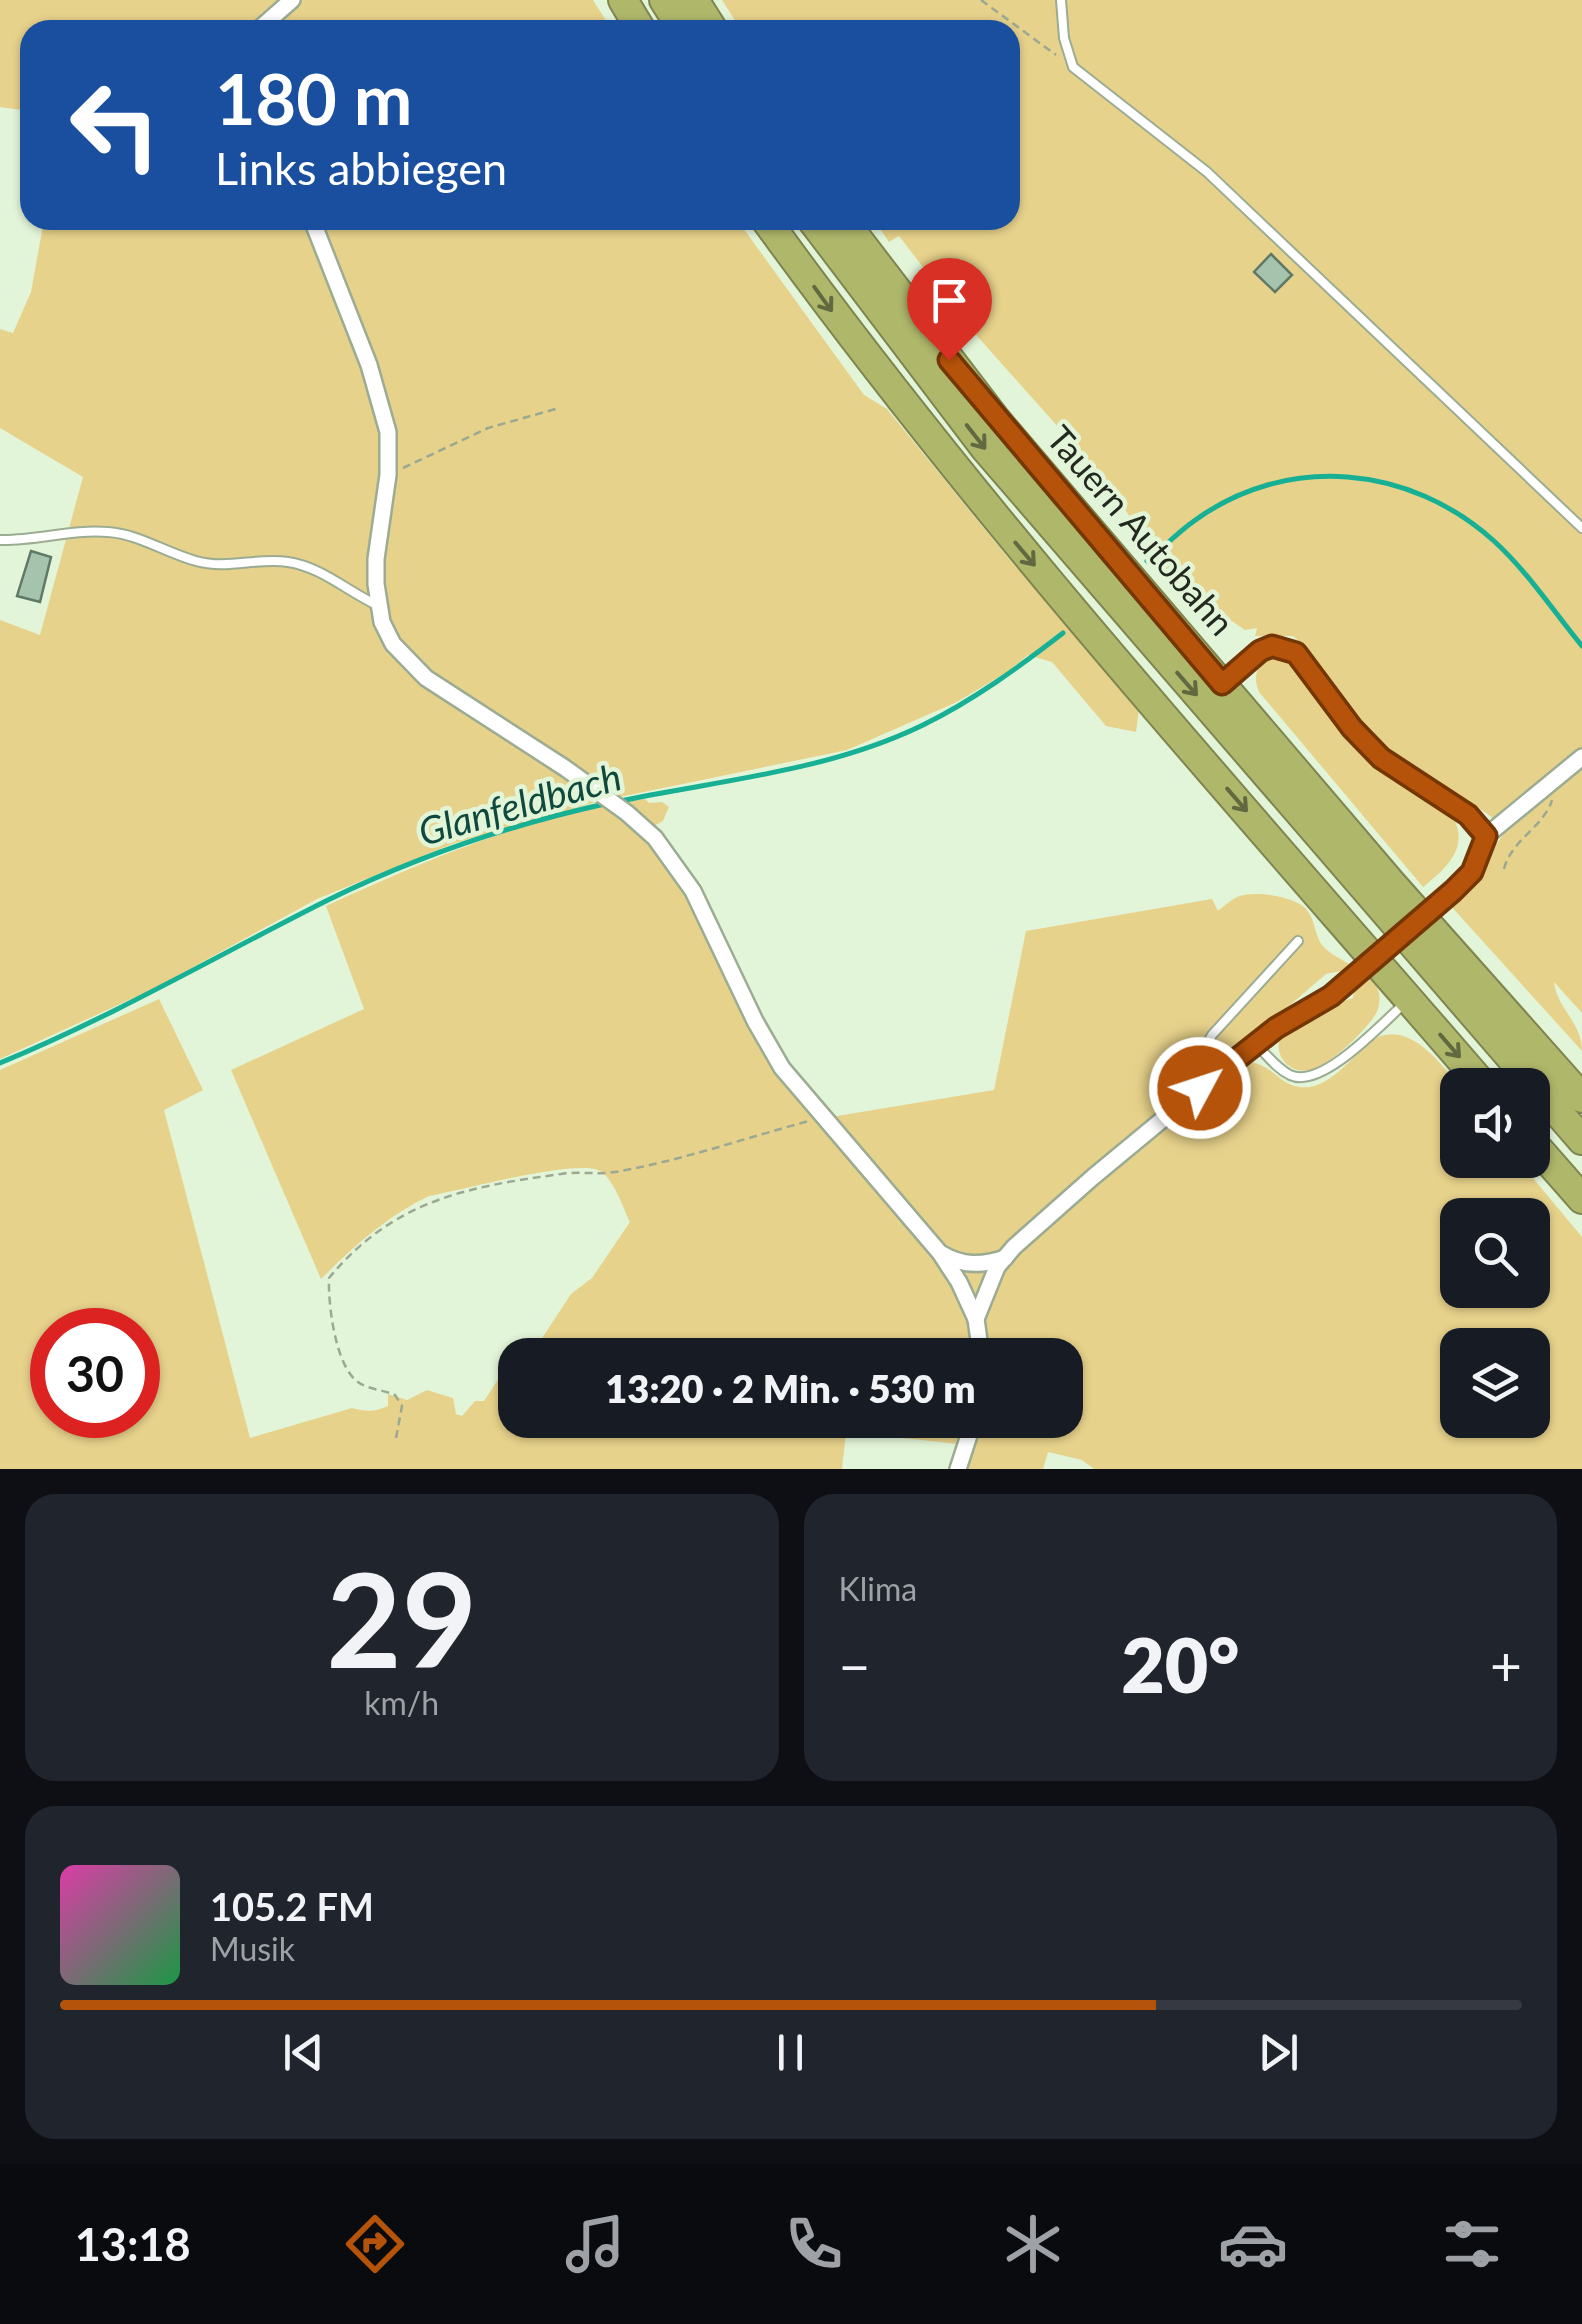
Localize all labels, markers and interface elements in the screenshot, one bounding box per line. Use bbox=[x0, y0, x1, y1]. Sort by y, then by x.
text: 180 m bbox=[215, 56, 412, 140]
icon: left bbox=[50, 60, 180, 190]
text: Links abbiegen bbox=[215, 141, 507, 195]
pin bbox=[907, 258, 992, 361]
icon: arrive bbox=[922, 273, 977, 328]
one-way arrow bbox=[813, 285, 834, 312]
street label: Tauern Autobahn bbox=[1039, 417, 1244, 643]
one-way arrow bbox=[966, 423, 987, 450]
one-way arrow bbox=[1014, 540, 1036, 566]
one-way arrow bbox=[1176, 671, 1199, 696]
water label: Glanfeldbach bbox=[413, 752, 626, 854]
one-way arrow bbox=[1225, 787, 1248, 812]
one-way arrow bbox=[1438, 1033, 1461, 1058]
position arrow bbox=[1148, 1036, 1252, 1140]
map controls bbox=[1440, 1068, 1550, 1438]
button: sound bbox=[1440, 1068, 1550, 1178]
button: search bbox=[1440, 1198, 1550, 1308]
speed limit sign: 30 bbox=[30, 1308, 160, 1438]
button: layers bbox=[1440, 1328, 1550, 1438]
text: 13:20 · 2 Min. · 530 m bbox=[605, 1365, 976, 1411]
text: 29 bbox=[326, 1540, 477, 1696]
text: Klima bbox=[839, 1569, 917, 1608]
text: 20° bbox=[1121, 1619, 1239, 1709]
text: − bbox=[839, 1632, 870, 1698]
text: + bbox=[1490, 1632, 1522, 1698]
text: km/h bbox=[364, 1683, 439, 1722]
text: 105.2 FM bbox=[210, 1883, 374, 1929]
text: Musik bbox=[210, 1929, 295, 1968]
icon: previous bbox=[276, 2025, 331, 2080]
icon: pause bbox=[763, 2025, 818, 2080]
icon: next bbox=[1251, 2025, 1306, 2080]
icon: directions bbox=[340, 2209, 410, 2279]
icon: music bbox=[560, 2209, 630, 2279]
icon: phone bbox=[779, 2209, 849, 2279]
icon: climate bbox=[998, 2209, 1068, 2279]
icon: car bbox=[1218, 2209, 1288, 2279]
icon: filters bbox=[1437, 2209, 1507, 2279]
text: 13:18 bbox=[75, 2217, 191, 2271]

